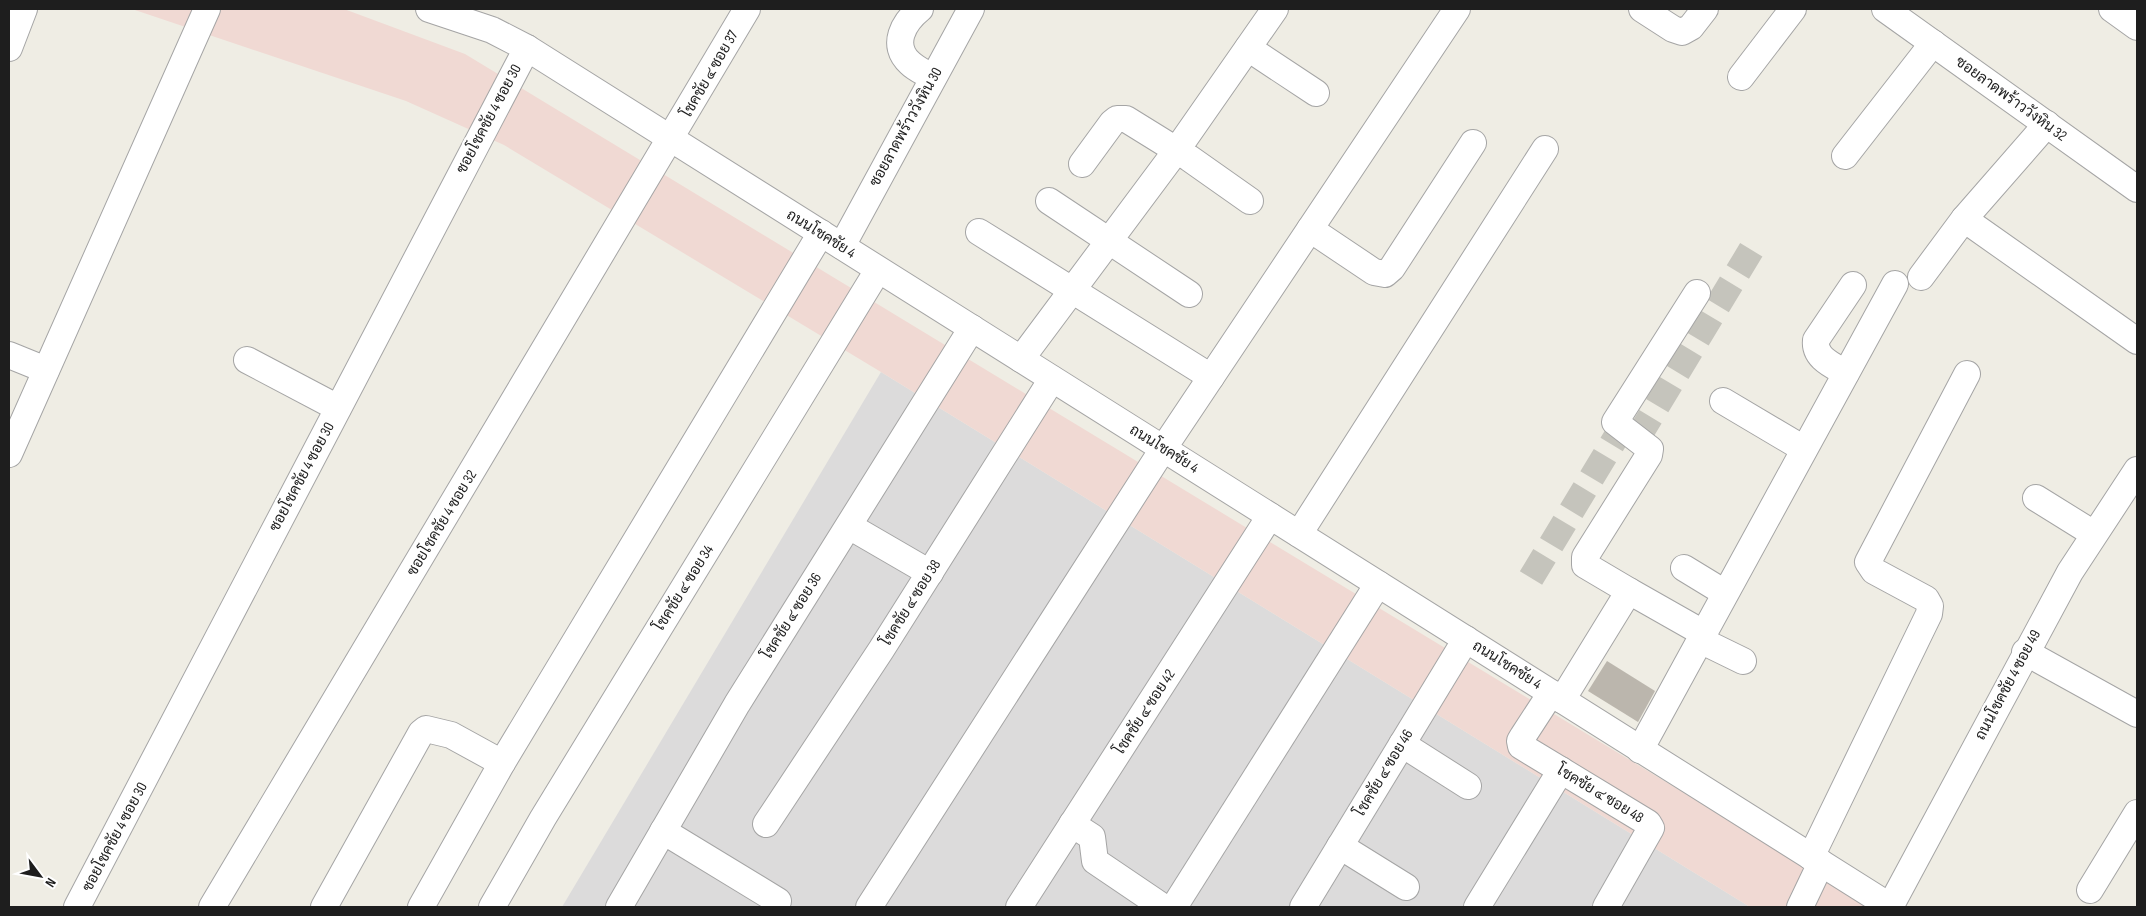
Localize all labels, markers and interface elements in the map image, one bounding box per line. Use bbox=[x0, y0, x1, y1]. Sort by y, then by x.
street label: โชคชัย ๔ ซอย 37 bbox=[676, 26, 743, 122]
street label: ซอยลาดพร้าววังหิน 32 bbox=[1952, 51, 2071, 146]
street label: ซอยโชคชัย 4 ซอย 30 bbox=[451, 61, 526, 177]
street label: ซอยลาดพร้าววังหิน 30 bbox=[864, 64, 947, 190]
street label: ถนนโชคชัย 4 bbox=[783, 204, 860, 263]
street label: ซอยโชคชัย 4 ซอย 30 bbox=[264, 419, 339, 535]
street label: ถนนโชคชัย 4 bbox=[1126, 419, 1203, 478]
street label: ซอยโชคชัย 4 ซอย 32 bbox=[402, 466, 481, 580]
street label: โชคชัย ๔ ซอย 34 bbox=[649, 541, 718, 635]
street label: โชคชัย ๔ ซอย 38 bbox=[876, 556, 945, 651]
street label: โชคชัย ๔ ซอย 36 bbox=[757, 569, 826, 664]
street label: ถนนโชคชัย 4 ซอย 49 bbox=[1970, 626, 2045, 743]
street label: ถนนโชคชัย 4 bbox=[1469, 635, 1546, 694]
street label: โชคชัย ๔ ซอย 42 bbox=[1109, 665, 1180, 759]
street label: โชคชัย ๔ ซอย 46 bbox=[1349, 725, 1417, 821]
street label: โชคชัย ๔ ซอย 48 bbox=[1552, 759, 1648, 827]
street label: ซอยโชคชัย 4 ซอย 30 bbox=[77, 779, 152, 895]
north arrow bbox=[15, 851, 65, 901]
text: N bbox=[41, 875, 60, 890]

